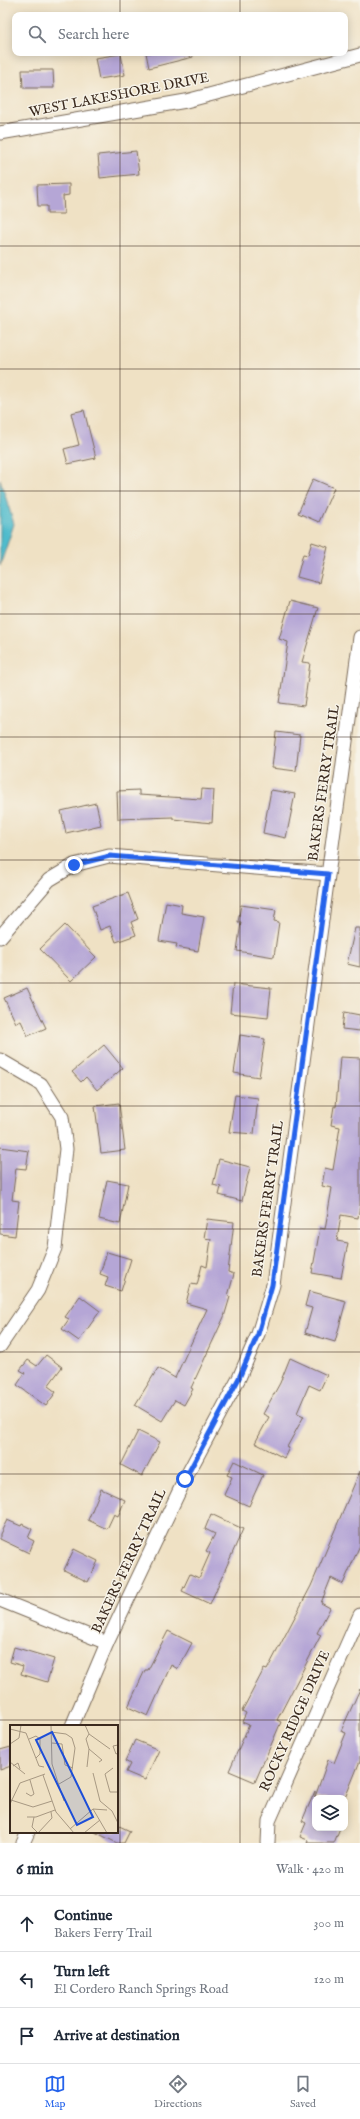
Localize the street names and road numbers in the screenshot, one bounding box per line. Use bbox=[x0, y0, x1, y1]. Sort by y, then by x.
street label: WEST LAKESHORE DRIVE bbox=[27, 69, 211, 121]
street label: BAKERS FERRY TRAIL bbox=[304, 704, 344, 862]
street label: BAKERS FERRY TRAIL bbox=[248, 1120, 288, 1278]
street label: BAKERS FERRY TRAIL bbox=[88, 1486, 171, 1636]
street label: ROCKY RIDGE DRIVE bbox=[256, 1647, 334, 1794]

